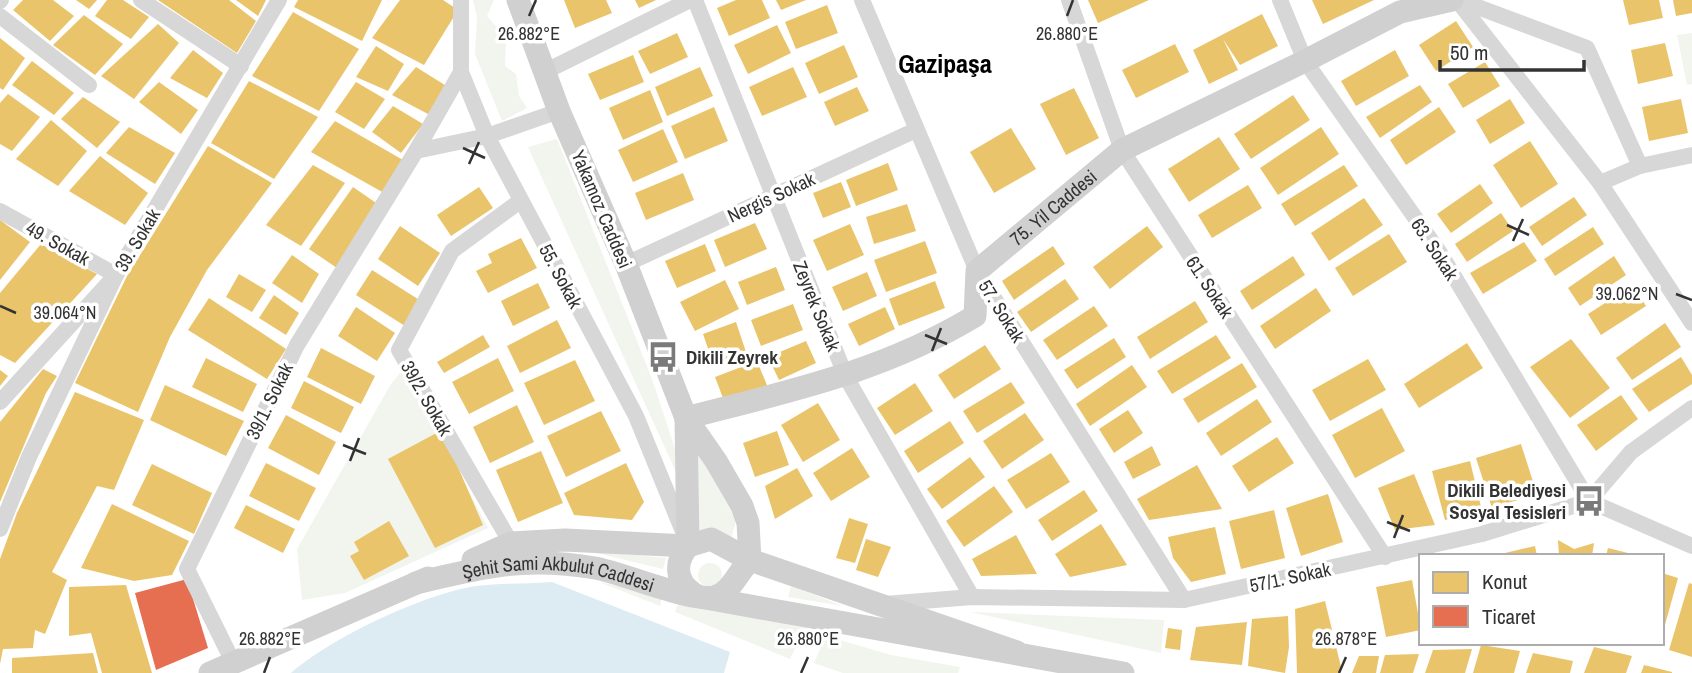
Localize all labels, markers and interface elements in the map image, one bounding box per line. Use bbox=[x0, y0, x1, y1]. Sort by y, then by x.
text: 26.882°E bbox=[498, 21, 560, 46]
text: 26.880°E bbox=[1036, 21, 1098, 46]
scale bar bbox=[1440, 28, 1584, 72]
text: 50 m bbox=[1450, 38, 1488, 67]
district label: Gazipaşa bbox=[898, 46, 992, 81]
street label: Yakamoz Caddesi bbox=[565, 146, 639, 272]
street label: 75. Yil Caddesi bbox=[1004, 164, 1102, 251]
street label: Nergis Sokak bbox=[723, 165, 819, 229]
street label: 39. Sokak bbox=[108, 203, 166, 276]
street label: 63. Sokak bbox=[1405, 213, 1465, 285]
street label: 49. Sokak bbox=[21, 215, 95, 271]
street label: 55. Sokak bbox=[533, 239, 589, 313]
street label: 61. Sokak bbox=[1180, 251, 1240, 323]
street label: Zeyrek Sokak bbox=[787, 257, 847, 355]
street label: 57. Sokak bbox=[973, 275, 1031, 347]
text: 39.062°N bbox=[1596, 281, 1659, 306]
text: 39.064°N bbox=[34, 300, 97, 325]
bus stop icon: Dikili Zeyrek bbox=[646, 340, 680, 374]
place label: Dikili Zeyrek bbox=[686, 344, 778, 370]
street label: 39/2. Sokak bbox=[395, 356, 459, 440]
street label: 39/1. Sokak bbox=[239, 358, 299, 444]
place label: Dikili Belediyesi Sosyal Tesisleri bbox=[1447, 477, 1566, 525]
bus stop icon: Dikili Belediyesi Sosyal Tesisleri bbox=[1572, 484, 1606, 518]
street label: Şehit Sami Akbulut Caddesi bbox=[460, 550, 658, 598]
legend bbox=[1419, 554, 1664, 645]
street label: 57/1. Sokak bbox=[1247, 556, 1333, 598]
text: Konut bbox=[1482, 567, 1527, 596]
text: Ticaret bbox=[1482, 602, 1535, 631]
text: 26.882°E bbox=[239, 626, 301, 651]
text: 26.880°E bbox=[777, 626, 839, 651]
text: 26.878°E bbox=[1315, 626, 1377, 651]

